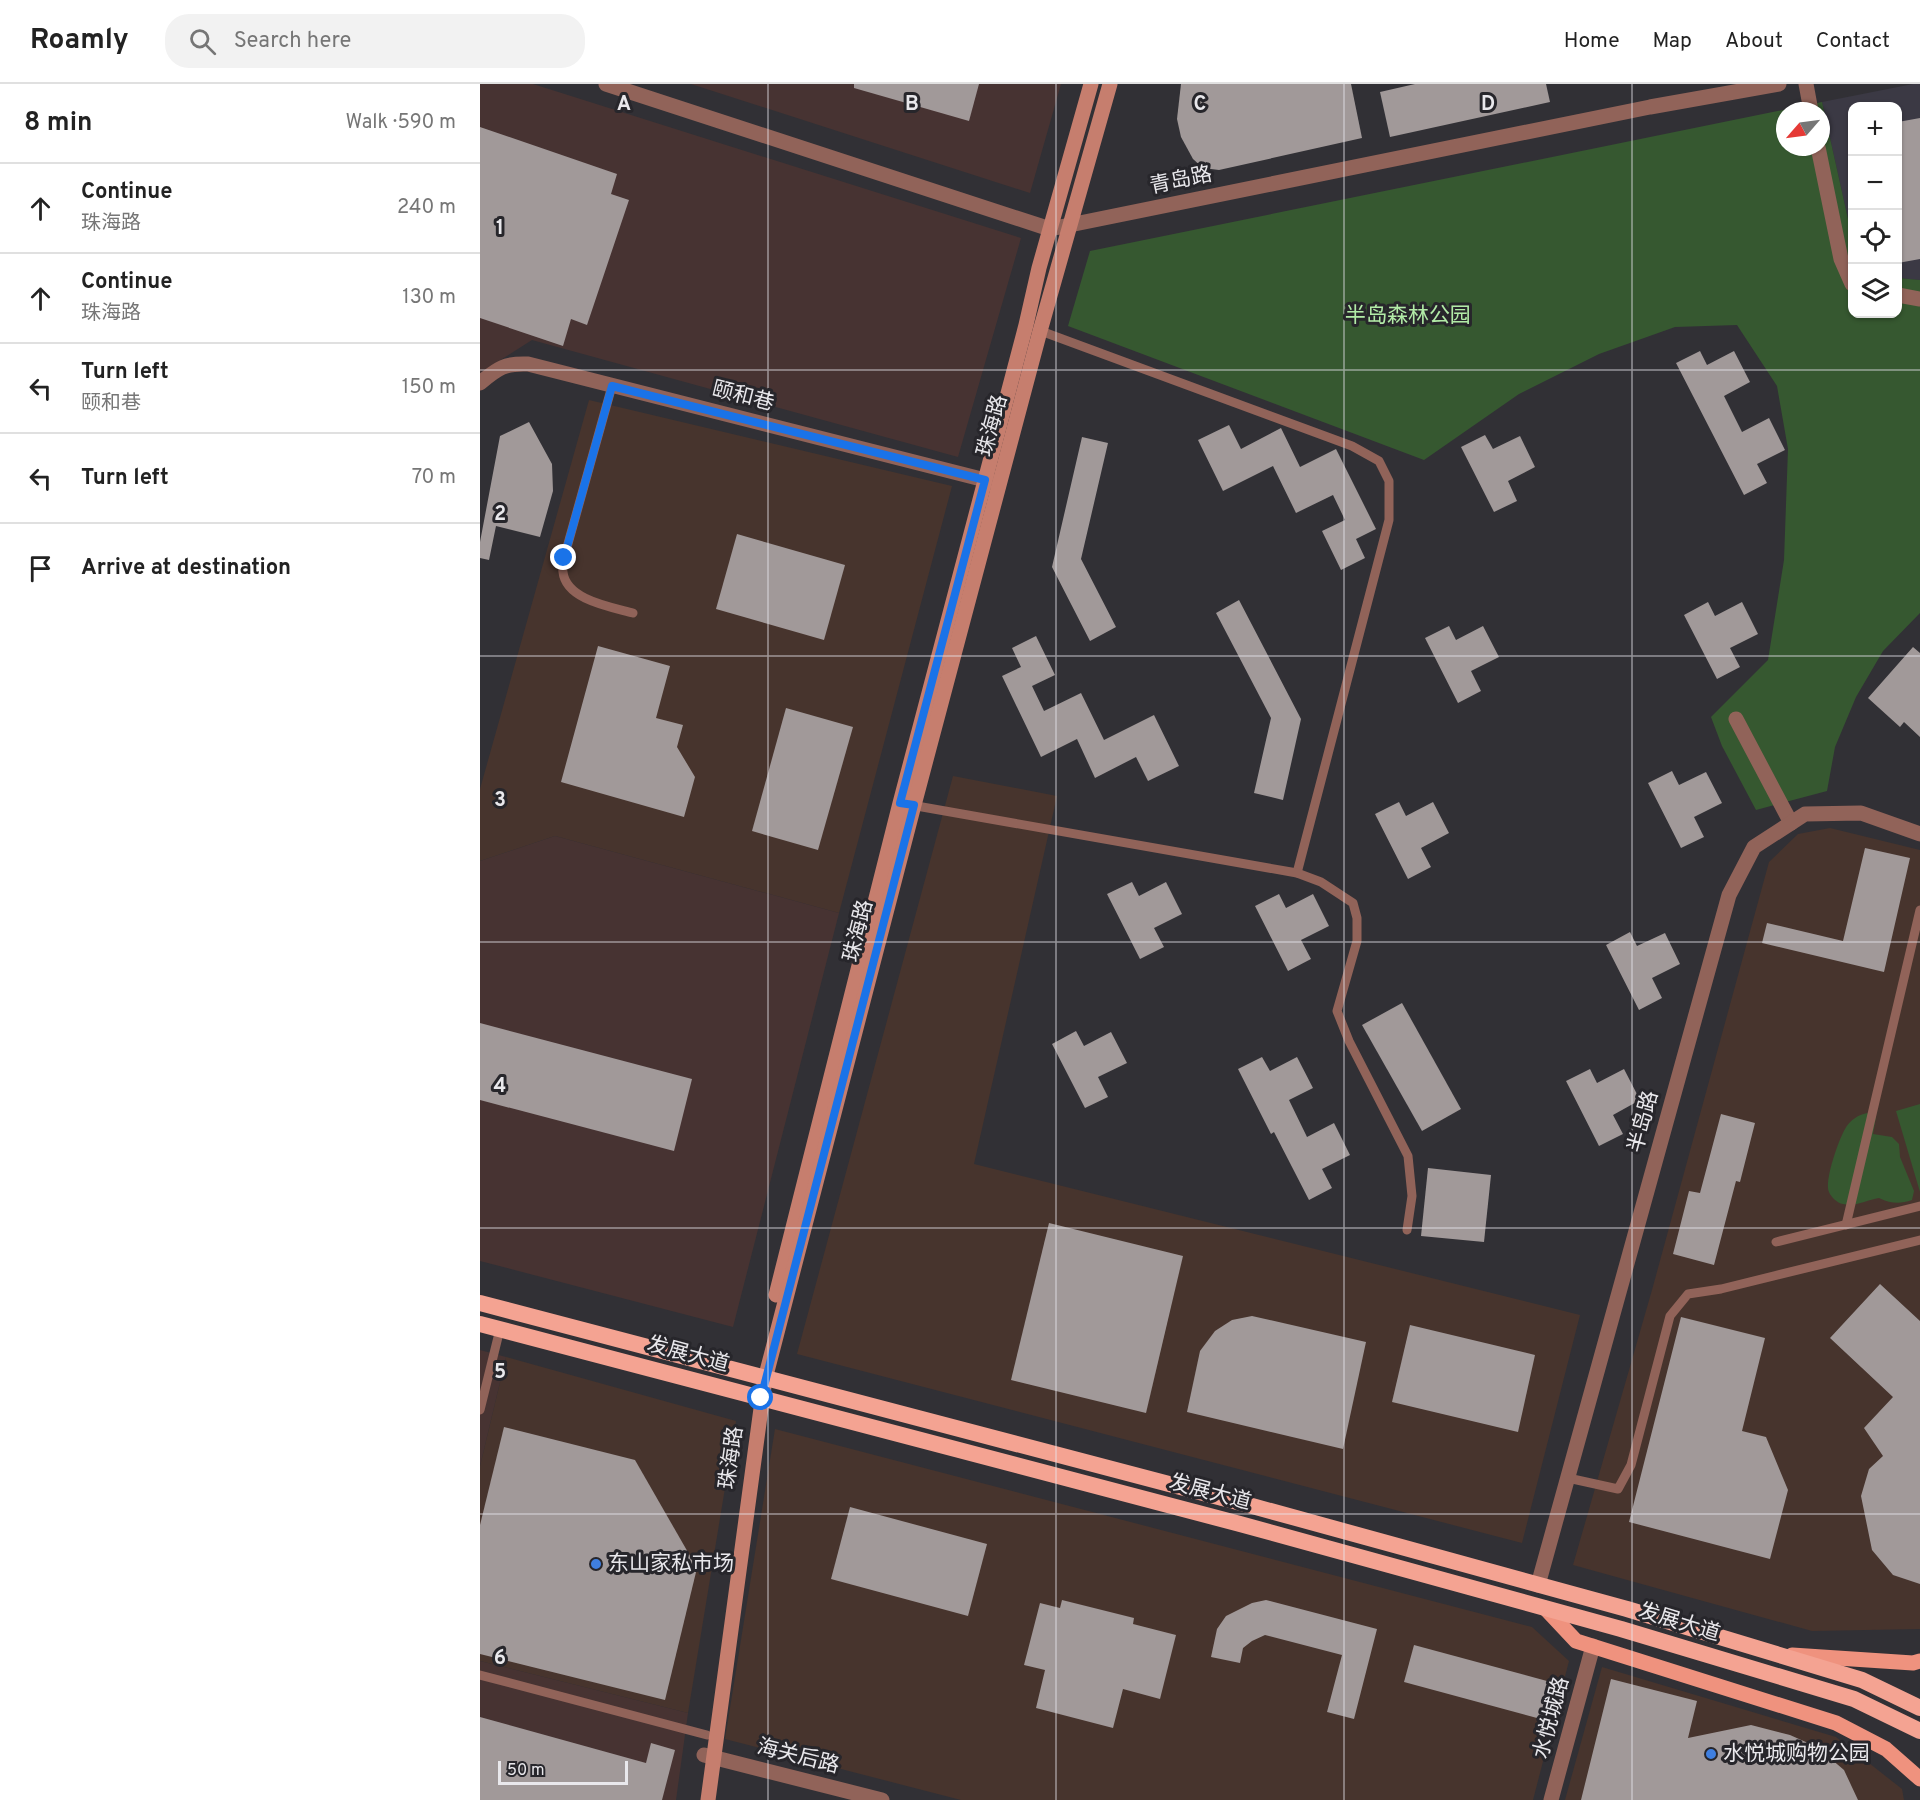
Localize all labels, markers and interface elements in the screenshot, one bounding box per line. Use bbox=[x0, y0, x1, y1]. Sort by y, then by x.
search box bbox=[165, 14, 585, 68]
text: Roamly bbox=[30, 23, 129, 59]
icon: search bbox=[186, 25, 219, 58]
text: Search here bbox=[234, 28, 351, 55]
text: Home bbox=[1564, 28, 1620, 55]
text: Map bbox=[1653, 28, 1692, 55]
text: About bbox=[1725, 28, 1783, 55]
text: Contact bbox=[1816, 28, 1890, 55]
text: A bbox=[617, 92, 631, 118]
text: B bbox=[905, 92, 919, 118]
text: C bbox=[1194, 92, 1206, 118]
text: D bbox=[1481, 92, 1495, 118]
north arrow bbox=[1776, 102, 1830, 156]
map controls bbox=[1848, 102, 1902, 318]
button: + bbox=[1848, 102, 1902, 156]
text: 8 min bbox=[24, 107, 92, 140]
text: Walk · 590 m bbox=[345, 110, 456, 136]
button: − bbox=[1848, 156, 1902, 210]
street label: 青岛路 bbox=[1147, 161, 1215, 201]
text: Continue bbox=[81, 179, 172, 206]
icon: ahead bbox=[24, 192, 57, 225]
text: 240 m bbox=[397, 195, 456, 221]
button: locate bbox=[1848, 210, 1902, 264]
text: 珠海路 bbox=[81, 211, 141, 237]
text: 1 bbox=[496, 216, 504, 242]
button: layers bbox=[1848, 264, 1902, 318]
text: Continue bbox=[81, 269, 172, 296]
icon: ahead bbox=[24, 282, 57, 315]
text: 130 m bbox=[402, 285, 456, 311]
text: 珠海路 bbox=[81, 301, 141, 327]
park label: 半岛森林公园 bbox=[1345, 303, 1471, 330]
text: Turn left bbox=[81, 359, 169, 386]
icon: left bbox=[24, 372, 57, 405]
text: 150 m bbox=[402, 375, 456, 401]
street label: 颐和巷 bbox=[709, 376, 777, 418]
text: 颐和巷 bbox=[81, 391, 141, 417]
street label: 珠海路 bbox=[972, 392, 1014, 460]
icon: left bbox=[24, 462, 57, 495]
text: Turn left bbox=[81, 465, 169, 492]
text: 70 m bbox=[412, 465, 456, 491]
text: 2 bbox=[494, 502, 506, 528]
route end bbox=[550, 544, 576, 570]
icon: arrive bbox=[24, 552, 57, 585]
text: Arrive at destination bbox=[81, 555, 291, 582]
text: 3 bbox=[494, 788, 506, 814]
street label: 珠海路 bbox=[838, 897, 880, 965]
text: 4 bbox=[494, 1074, 506, 1100]
street label: 半岛路 bbox=[1623, 1088, 1665, 1156]
street label: 发展大道 bbox=[644, 1331, 732, 1379]
text: 5 bbox=[494, 1360, 506, 1386]
route start bbox=[747, 1384, 773, 1410]
street label: 珠海路 bbox=[714, 1425, 750, 1491]
street label: 发展大道 bbox=[1166, 1469, 1254, 1517]
place label: 东山家私市场 bbox=[608, 1551, 734, 1578]
marker: 东山家私市场 bbox=[589, 1557, 603, 1571]
street label: 发展大道 bbox=[1635, 1598, 1723, 1648]
text: 6 bbox=[494, 1646, 506, 1672]
street label: 水悦城路 bbox=[1528, 1674, 1576, 1762]
street label: 海关后路 bbox=[754, 1734, 842, 1780]
place label: 水悦城购物公园 bbox=[1723, 1741, 1870, 1768]
marker: 水悦城购物公园 bbox=[1704, 1747, 1718, 1761]
scale bar bbox=[498, 1758, 628, 1786]
text: 50 m bbox=[507, 1761, 545, 1781]

